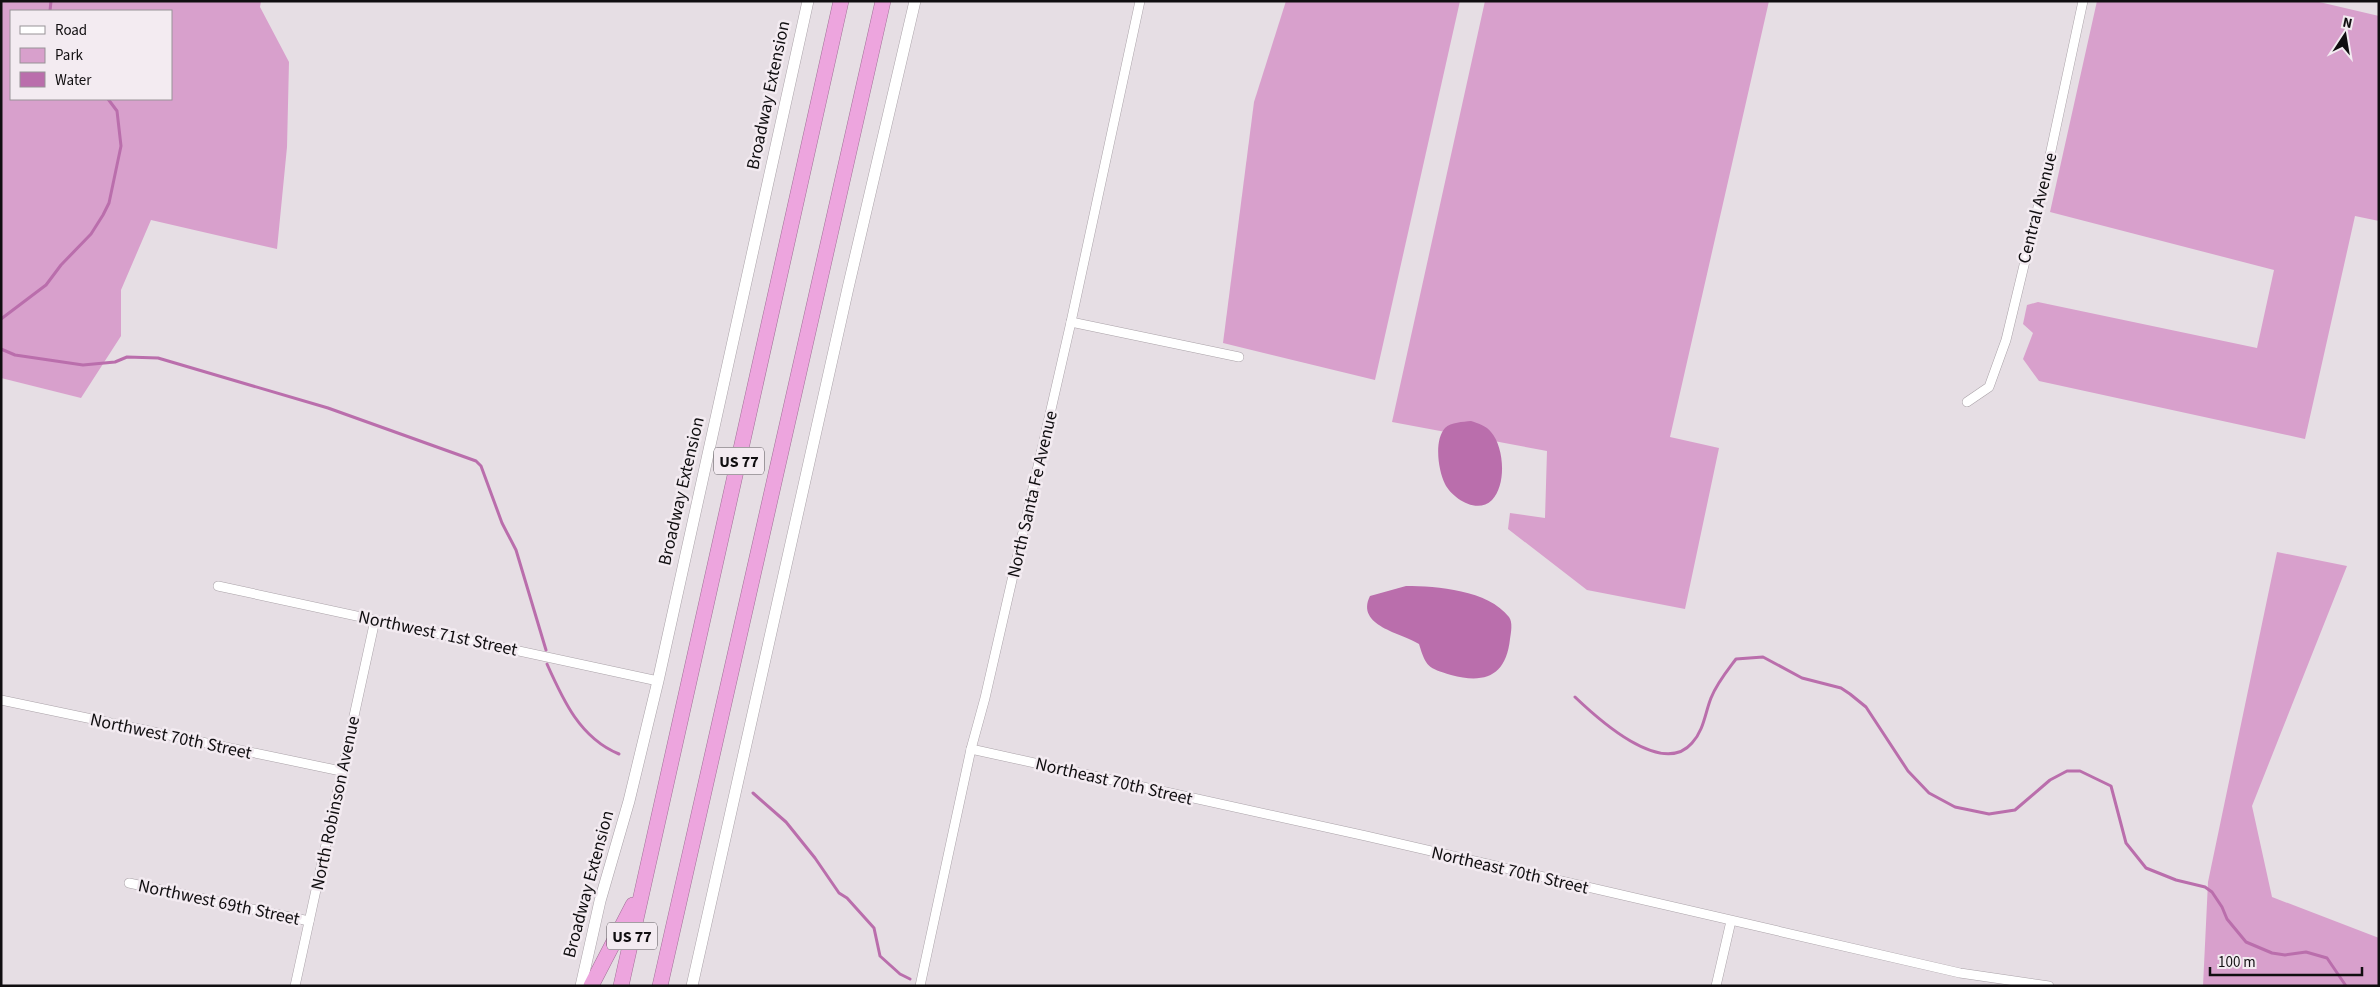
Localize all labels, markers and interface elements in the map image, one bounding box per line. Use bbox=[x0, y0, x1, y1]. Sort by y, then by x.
legend bbox=[10, 10, 172, 100]
north arrow bbox=[2320, 10, 2370, 60]
text: N bbox=[2341, 13, 2354, 34]
street label: Broadway Extension bbox=[740, 18, 796, 172]
text: Road bbox=[55, 20, 87, 41]
text: Park bbox=[55, 45, 84, 66]
text: Water bbox=[55, 70, 92, 91]
street label: Central Avenue bbox=[2012, 150, 2063, 266]
street label: North Santa Fe Avenue bbox=[1001, 408, 1064, 580]
street label: Broadway Extension bbox=[652, 414, 711, 568]
road number: US 77 bbox=[714, 448, 764, 474]
street label: Northwest 71st Street bbox=[356, 604, 520, 663]
street label: Northwest 70th Street bbox=[88, 707, 254, 766]
street label: North Robinson Avenue bbox=[305, 714, 366, 892]
street label: Northeast 70th Street bbox=[1033, 751, 1195, 812]
street label: Broadway Extension bbox=[557, 808, 620, 961]
street label: Northeast 70th Street bbox=[1429, 840, 1591, 901]
street label: Northwest 69th Street bbox=[136, 873, 302, 932]
road number: US 77 bbox=[607, 922, 657, 949]
scale bar bbox=[2210, 944, 2362, 976]
text: 100 m bbox=[2218, 952, 2256, 973]

